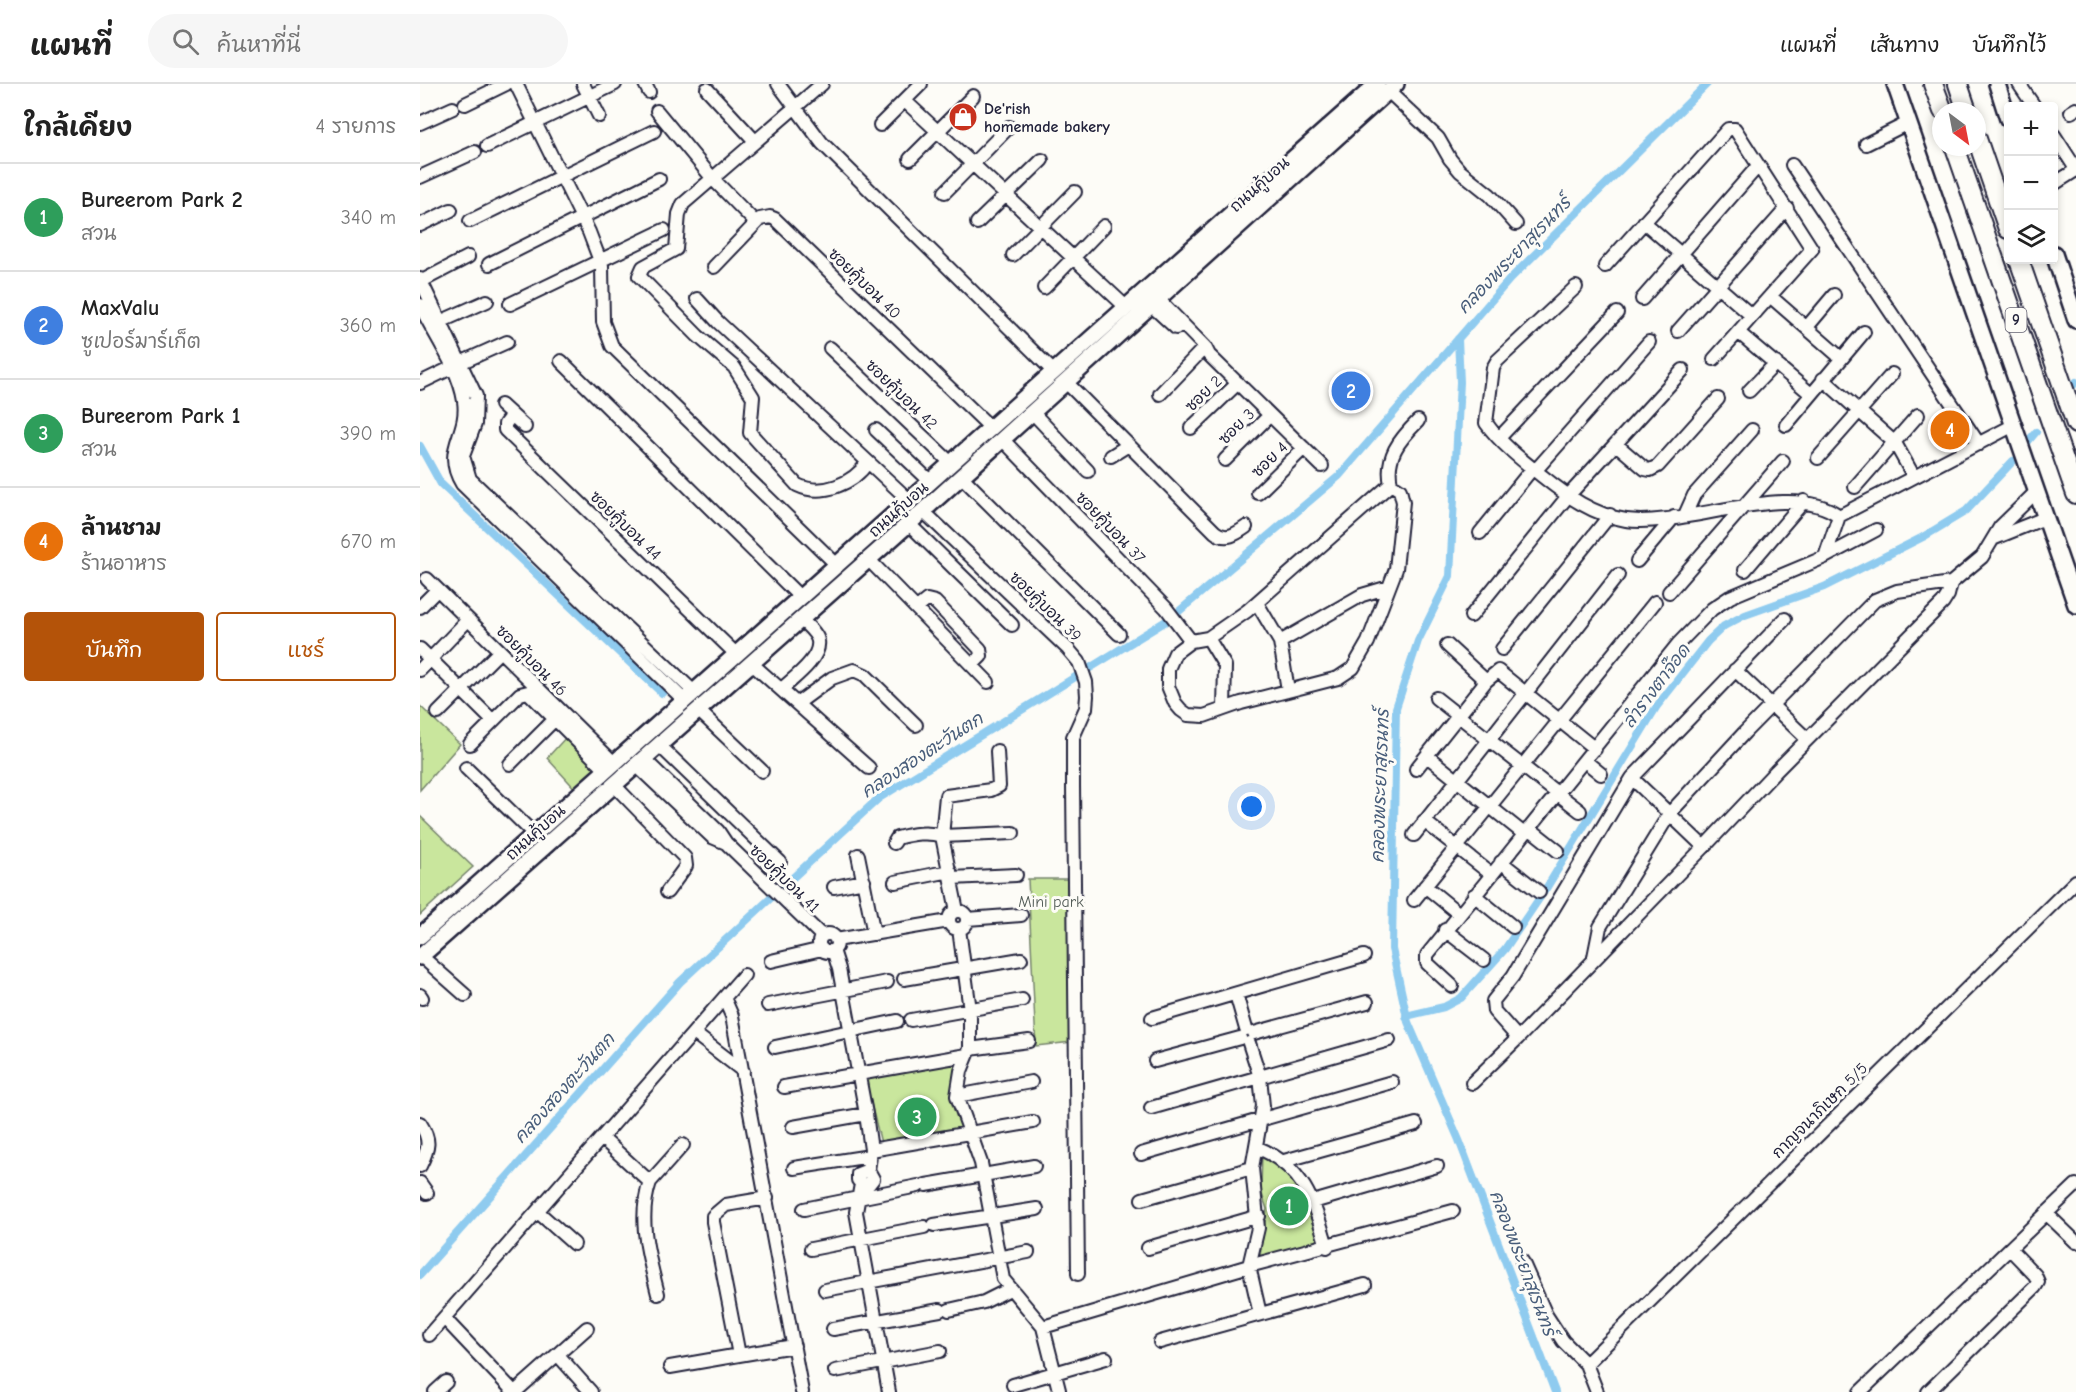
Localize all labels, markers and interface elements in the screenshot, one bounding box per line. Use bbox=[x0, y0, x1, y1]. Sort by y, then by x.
search box bbox=[148, 14, 568, 68]
icon: search bbox=[169, 25, 202, 58]
text: แผนที่ bbox=[30, 30, 112, 62]
text: ค้นหาที่นี่ bbox=[217, 32, 301, 58]
text: แผนที่ bbox=[1780, 33, 1837, 57]
text: เส้นทาง bbox=[1870, 33, 1939, 57]
text: บันทึกไว้ bbox=[1972, 33, 2046, 57]
place label: De'rish homemade bakery bbox=[984, 100, 1110, 136]
shop icon: De'rish homemade bakery bbox=[947, 101, 979, 133]
north arrow bbox=[1932, 102, 1986, 156]
map controls bbox=[2004, 102, 2058, 264]
button: + bbox=[2004, 102, 2058, 156]
text: ใกล้เคียง bbox=[24, 113, 132, 143]
text: 4 รายการ bbox=[315, 115, 396, 138]
street label: ถนนคู้บอน bbox=[1225, 152, 1295, 218]
button: − bbox=[2004, 156, 2058, 210]
text: Bureerom Park 2 bbox=[81, 187, 243, 213]
water label: คลองพระยาสุเรนทร์ bbox=[1452, 188, 1580, 319]
text: 1 bbox=[40, 206, 47, 229]
text: 340 m bbox=[341, 206, 396, 229]
button: layers bbox=[2004, 210, 2058, 264]
text: สวน bbox=[81, 222, 117, 245]
street label: ซอยคู้บอน 40 bbox=[822, 243, 906, 325]
text: MaxValu bbox=[81, 295, 159, 321]
road number: 9 bbox=[2006, 308, 2026, 332]
text: 2 bbox=[39, 314, 48, 337]
text: 360 m bbox=[340, 314, 396, 337]
text: ซูเปอร์มาร์เก็ต bbox=[81, 330, 201, 353]
street label: ซอยคู้บอน 42 bbox=[860, 355, 942, 435]
pin: 2 bbox=[1332, 368, 1370, 414]
street label: ซอย 2 bbox=[1182, 372, 1226, 415]
text: Bureerom Park 1 bbox=[81, 403, 240, 429]
street label: ซอย 3 bbox=[1215, 405, 1258, 448]
pin: 4 bbox=[1930, 408, 1970, 452]
text: 3 bbox=[39, 422, 48, 445]
text: 390 m bbox=[340, 422, 396, 445]
text: สวน bbox=[81, 438, 117, 461]
street label: ซอย 4 bbox=[1248, 438, 1291, 481]
street label: ถนนคู้บอน bbox=[864, 477, 934, 543]
street label: ซอยคู้บอน 44 bbox=[584, 486, 666, 566]
street label: ซอยคู้บอน 37 bbox=[1070, 487, 1150, 569]
text: ล้านชาม bbox=[81, 515, 161, 541]
text: 4 bbox=[39, 530, 48, 553]
text: 670 m bbox=[340, 530, 396, 553]
text: ร้านอาหาร bbox=[81, 552, 167, 575]
street label: ซอยคู้บอน 39 bbox=[1004, 567, 1086, 648]
button: บันทึก bbox=[24, 612, 204, 681]
button: แชร์ bbox=[216, 612, 396, 681]
street label: ซอยคู้บอน 46 bbox=[490, 620, 572, 702]
water label: ลำรางตาจ๊อด bbox=[1616, 639, 1695, 732]
water label: คลองพระยาสุเรนทร์ bbox=[1365, 704, 1396, 863]
water label: คลองสองตะวันตก bbox=[858, 708, 988, 803]
your location bbox=[1237, 792, 1266, 821]
street label: ถนนคู้บอน bbox=[501, 800, 571, 866]
street label: ซอยคู้บอน 41 bbox=[744, 840, 824, 919]
park label: Mini park bbox=[1018, 893, 1084, 911]
water label: คลองสองตะวันตก bbox=[510, 1028, 620, 1148]
street label: กาญจนาภิเษก 5/5 bbox=[1767, 1058, 1871, 1162]
pin: 3 bbox=[898, 1094, 936, 1140]
pin: 1 bbox=[1270, 1184, 1308, 1228]
water label: คลองพระยาสุเรนทร์ bbox=[1483, 1187, 1564, 1344]

